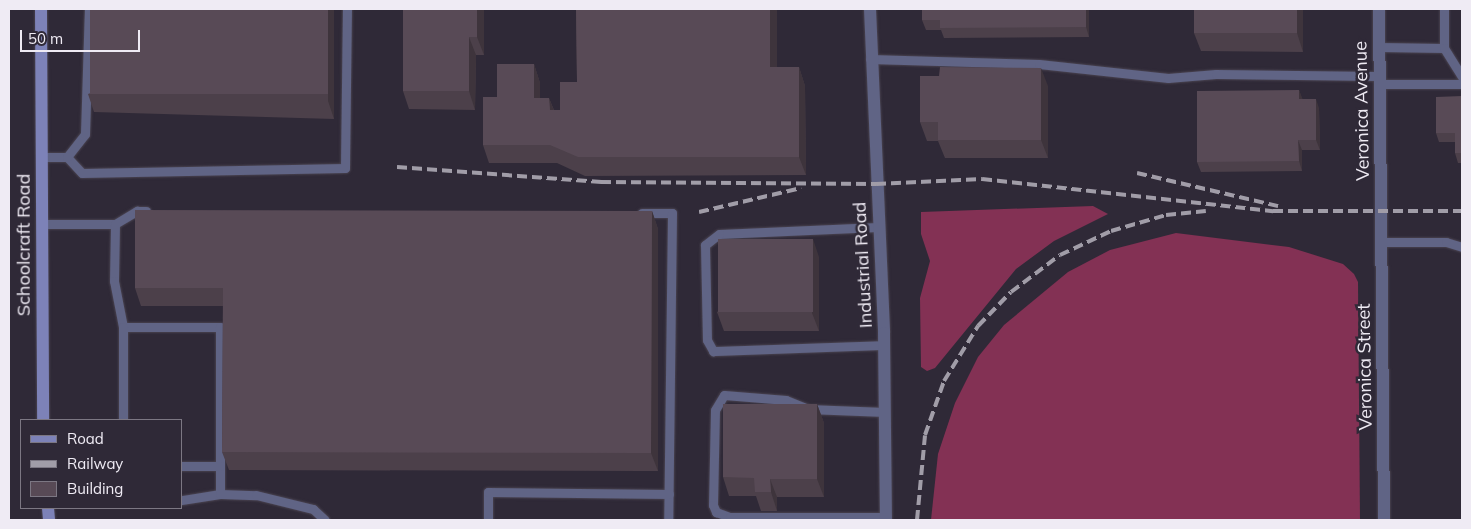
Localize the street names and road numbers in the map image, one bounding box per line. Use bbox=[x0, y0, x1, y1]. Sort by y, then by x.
street label: Veronica Avenue bbox=[1350, 41, 1374, 181]
street label: Schoolcraft Road bbox=[13, 174, 35, 316]
street label: Industrial Road bbox=[849, 201, 877, 329]
street label: Veronica Street bbox=[1353, 303, 1377, 431]

